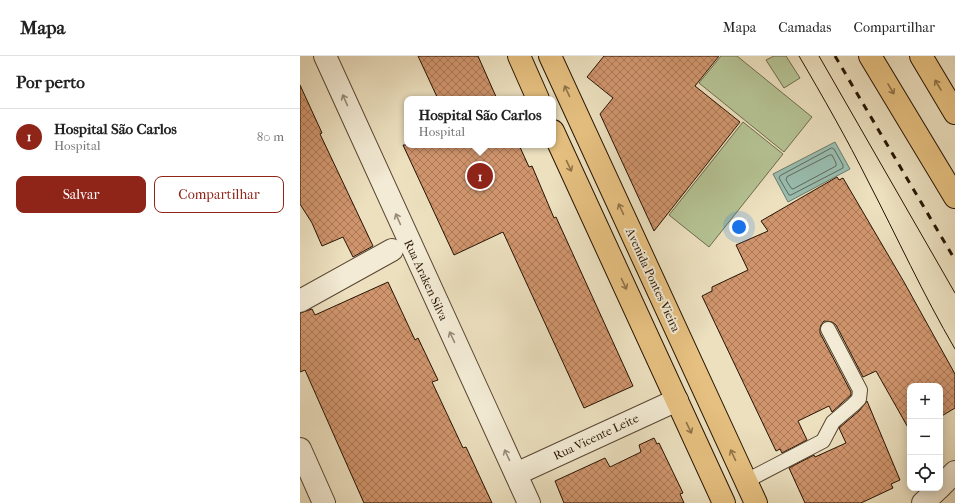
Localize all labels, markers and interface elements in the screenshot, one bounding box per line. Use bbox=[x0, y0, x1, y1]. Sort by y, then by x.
text: Mapa bbox=[20, 17, 65, 39]
text: Mapa bbox=[723, 19, 756, 36]
text: Camadas bbox=[778, 19, 832, 36]
text: Compartilhar bbox=[854, 19, 935, 36]
text: Por perto bbox=[16, 72, 85, 92]
one-way arrow bbox=[934, 80, 942, 91]
one-way arrow bbox=[887, 83, 895, 95]
one-way arrow bbox=[562, 86, 570, 98]
one-way arrow bbox=[340, 95, 348, 107]
popup bbox=[404, 96, 556, 148]
text: Hospital São Carlos bbox=[419, 106, 541, 124]
text: Hospital São Carlos bbox=[54, 120, 177, 138]
text: Hospital bbox=[419, 124, 465, 139]
text: 1 bbox=[27, 129, 31, 144]
text: 80 m bbox=[257, 129, 284, 144]
text: Hospital bbox=[54, 138, 101, 153]
one-way arrow bbox=[566, 160, 573, 172]
pin: 1 bbox=[467, 161, 493, 191]
button: Salvar bbox=[16, 176, 146, 213]
button: Compartilhar bbox=[154, 176, 284, 213]
one-way arrow bbox=[617, 204, 624, 216]
one-way arrow bbox=[394, 213, 401, 225]
your location bbox=[729, 217, 749, 237]
street label: Avenida Pontes Vieira bbox=[622, 225, 683, 334]
street label: Rua Araken Silva bbox=[401, 237, 451, 323]
one-way arrow bbox=[620, 278, 628, 290]
one-way arrow bbox=[448, 331, 456, 343]
map controls bbox=[907, 383, 943, 491]
button: + bbox=[907, 383, 943, 419]
street label: Rua Vicente Leite bbox=[551, 411, 641, 463]
button: − bbox=[907, 419, 943, 455]
one-way arrow bbox=[686, 422, 693, 434]
one-way arrow bbox=[503, 449, 510, 461]
one-way arrow bbox=[729, 449, 737, 461]
button: locate bbox=[907, 455, 943, 491]

